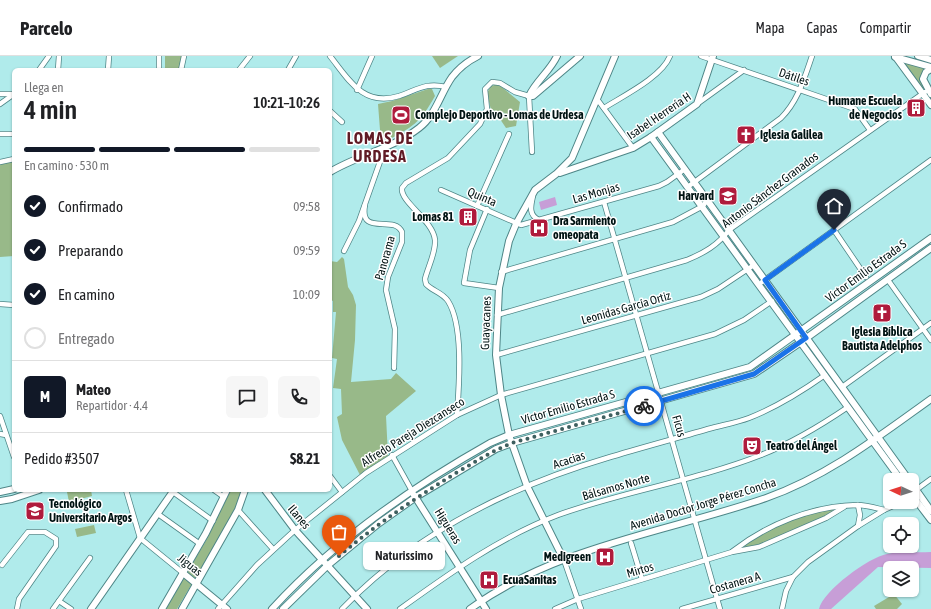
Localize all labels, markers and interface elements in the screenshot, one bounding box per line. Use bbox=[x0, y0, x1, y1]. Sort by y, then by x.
text: Parcelo bbox=[20, 17, 73, 39]
text: Mapa bbox=[756, 20, 785, 36]
text: Capas bbox=[807, 20, 838, 36]
text: Compartir bbox=[860, 20, 911, 36]
street label: Dátiles bbox=[777, 65, 811, 89]
text: Llega en bbox=[24, 80, 64, 95]
street label: Isabel Herrería H bbox=[624, 89, 694, 143]
text: 10:21–10:26 bbox=[253, 94, 320, 111]
place label: Humane Escuela de Negocios bbox=[828, 94, 903, 122]
text: 4 min bbox=[24, 95, 77, 125]
building icon: Humane Escuela de Negocios bbox=[905, 97, 927, 119]
sports icon: Complejo Deportivo - Lomas de Urdesa bbox=[390, 104, 412, 126]
place label: Complejo Deportivo - Lomas de Urdesa bbox=[415, 108, 584, 122]
church icon: Iglesia Galilea bbox=[735, 124, 757, 146]
place label: Iglesia Galilea bbox=[760, 128, 823, 142]
district label: LOMAS DE URDESA bbox=[347, 129, 413, 165]
street label: Antonio Sánchez Granados bbox=[719, 149, 821, 231]
text: En camino · 530 m bbox=[24, 158, 109, 173]
street label: Las Monjas bbox=[571, 180, 621, 206]
street label: Quinta bbox=[465, 185, 499, 209]
school or university icon: Harvard bbox=[717, 185, 739, 207]
place label: Harvard bbox=[678, 189, 714, 203]
pin bbox=[817, 189, 851, 230]
icon: check bbox=[24, 195, 46, 217]
icon: home bbox=[823, 195, 845, 217]
text: Confirmado bbox=[58, 198, 123, 215]
text: 09:58 bbox=[293, 199, 320, 214]
building icon: Lomas 81 bbox=[457, 206, 479, 228]
place label: Lomas 81 bbox=[412, 210, 454, 224]
place label: Dra Sarmiento omeopata bbox=[553, 214, 616, 242]
hospital icon: Dra Sarmiento omeopata bbox=[528, 217, 550, 239]
street label: Panorama bbox=[372, 234, 398, 282]
street label: Víctor Emilio Estrada S bbox=[823, 237, 909, 305]
icon: check bbox=[24, 239, 46, 261]
text: Preparando bbox=[58, 242, 123, 259]
text: 09:59 bbox=[293, 243, 320, 258]
icon: check bbox=[24, 283, 46, 305]
text: En camino bbox=[58, 286, 115, 303]
text: 10:09 bbox=[293, 287, 320, 302]
street label: Leonidas García Ortiz bbox=[580, 288, 673, 327]
street label: Guayacanes bbox=[478, 296, 494, 350]
church icon: Iglesia Bíblica Bautista Adelphos bbox=[871, 302, 893, 324]
place label: Iglesia Bíblica Bautista Adelphos bbox=[842, 325, 923, 353]
text: Entregado bbox=[58, 330, 115, 347]
button: chat bbox=[226, 376, 268, 418]
button: phone bbox=[278, 376, 320, 418]
text: Mateo bbox=[76, 381, 111, 398]
courier bbox=[624, 386, 664, 426]
street label: Víctor Emilio Estrada S bbox=[520, 387, 616, 427]
text: M bbox=[40, 388, 50, 405]
street label: Alfredo Pareja Diezcanseco bbox=[359, 394, 468, 470]
icon: bike bbox=[633, 395, 655, 417]
text: Repartidor · 4.4 bbox=[76, 398, 148, 413]
street label: Ficus bbox=[669, 413, 689, 439]
theatre icon: Teatro del Ángel bbox=[741, 435, 763, 457]
place label: Teatro del Ángel bbox=[766, 438, 838, 453]
street label: Acacias bbox=[551, 448, 587, 472]
text: Pedido #3507 bbox=[24, 450, 100, 467]
text: $8.21 bbox=[290, 450, 320, 467]
street label: Bálsamos Norte bbox=[581, 471, 651, 503]
north arrow bbox=[883, 473, 919, 509]
map controls bbox=[883, 473, 919, 597]
street label: Avenida Doctor Jorge Pérez Concha bbox=[628, 475, 778, 533]
place label: Tecnológico Universitario Argos bbox=[49, 497, 133, 525]
school or university icon: Tecnológico Universitario Argos bbox=[24, 500, 46, 522]
street label: Ilanes bbox=[285, 502, 313, 532]
street label: Higueras bbox=[432, 506, 464, 546]
pin bbox=[322, 515, 356, 556]
button: locate bbox=[883, 517, 919, 553]
icon: bag bbox=[328, 521, 350, 543]
callout: Naturissimo bbox=[363, 542, 445, 570]
hospital icon: Medigreen bbox=[594, 546, 616, 568]
text: Naturissimo bbox=[375, 548, 433, 563]
place label: Medigreen bbox=[544, 550, 591, 564]
street label: Jiguas bbox=[175, 551, 205, 579]
street label: Mirtos bbox=[625, 559, 655, 581]
button: layers bbox=[883, 561, 919, 597]
hospital icon: EcuaSanitas bbox=[478, 569, 500, 591]
street label: Costanera A bbox=[708, 569, 762, 597]
place label: EcuaSanitas bbox=[503, 573, 557, 587]

